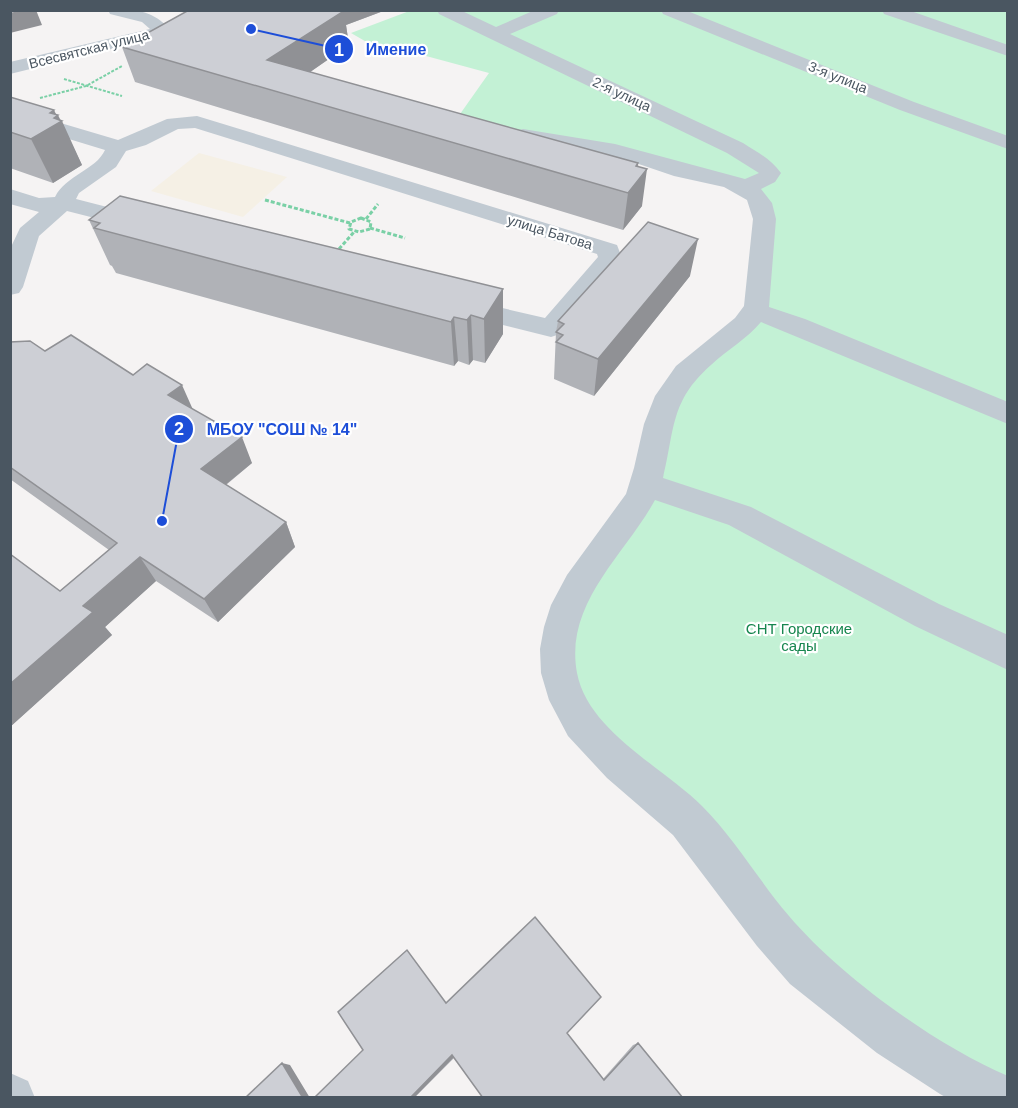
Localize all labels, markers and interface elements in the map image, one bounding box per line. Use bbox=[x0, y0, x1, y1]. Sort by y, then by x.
street label: Всесвятская улица bbox=[27, 26, 151, 72]
callout: Имение bbox=[324, 32, 439, 66]
text: 1 bbox=[334, 40, 344, 60]
text: Имение bbox=[366, 41, 426, 58]
street label: 3-я улица bbox=[806, 58, 870, 96]
street label: 2-я улица bbox=[590, 74, 654, 115]
street label: улица Батова bbox=[506, 211, 595, 253]
callout: МБОУ "СОШ № 14" bbox=[164, 412, 369, 446]
text: 2 bbox=[174, 419, 184, 439]
text: МБОУ "СОШ № 14" bbox=[207, 421, 357, 438]
park label: СНТ Городские сады bbox=[746, 620, 852, 654]

